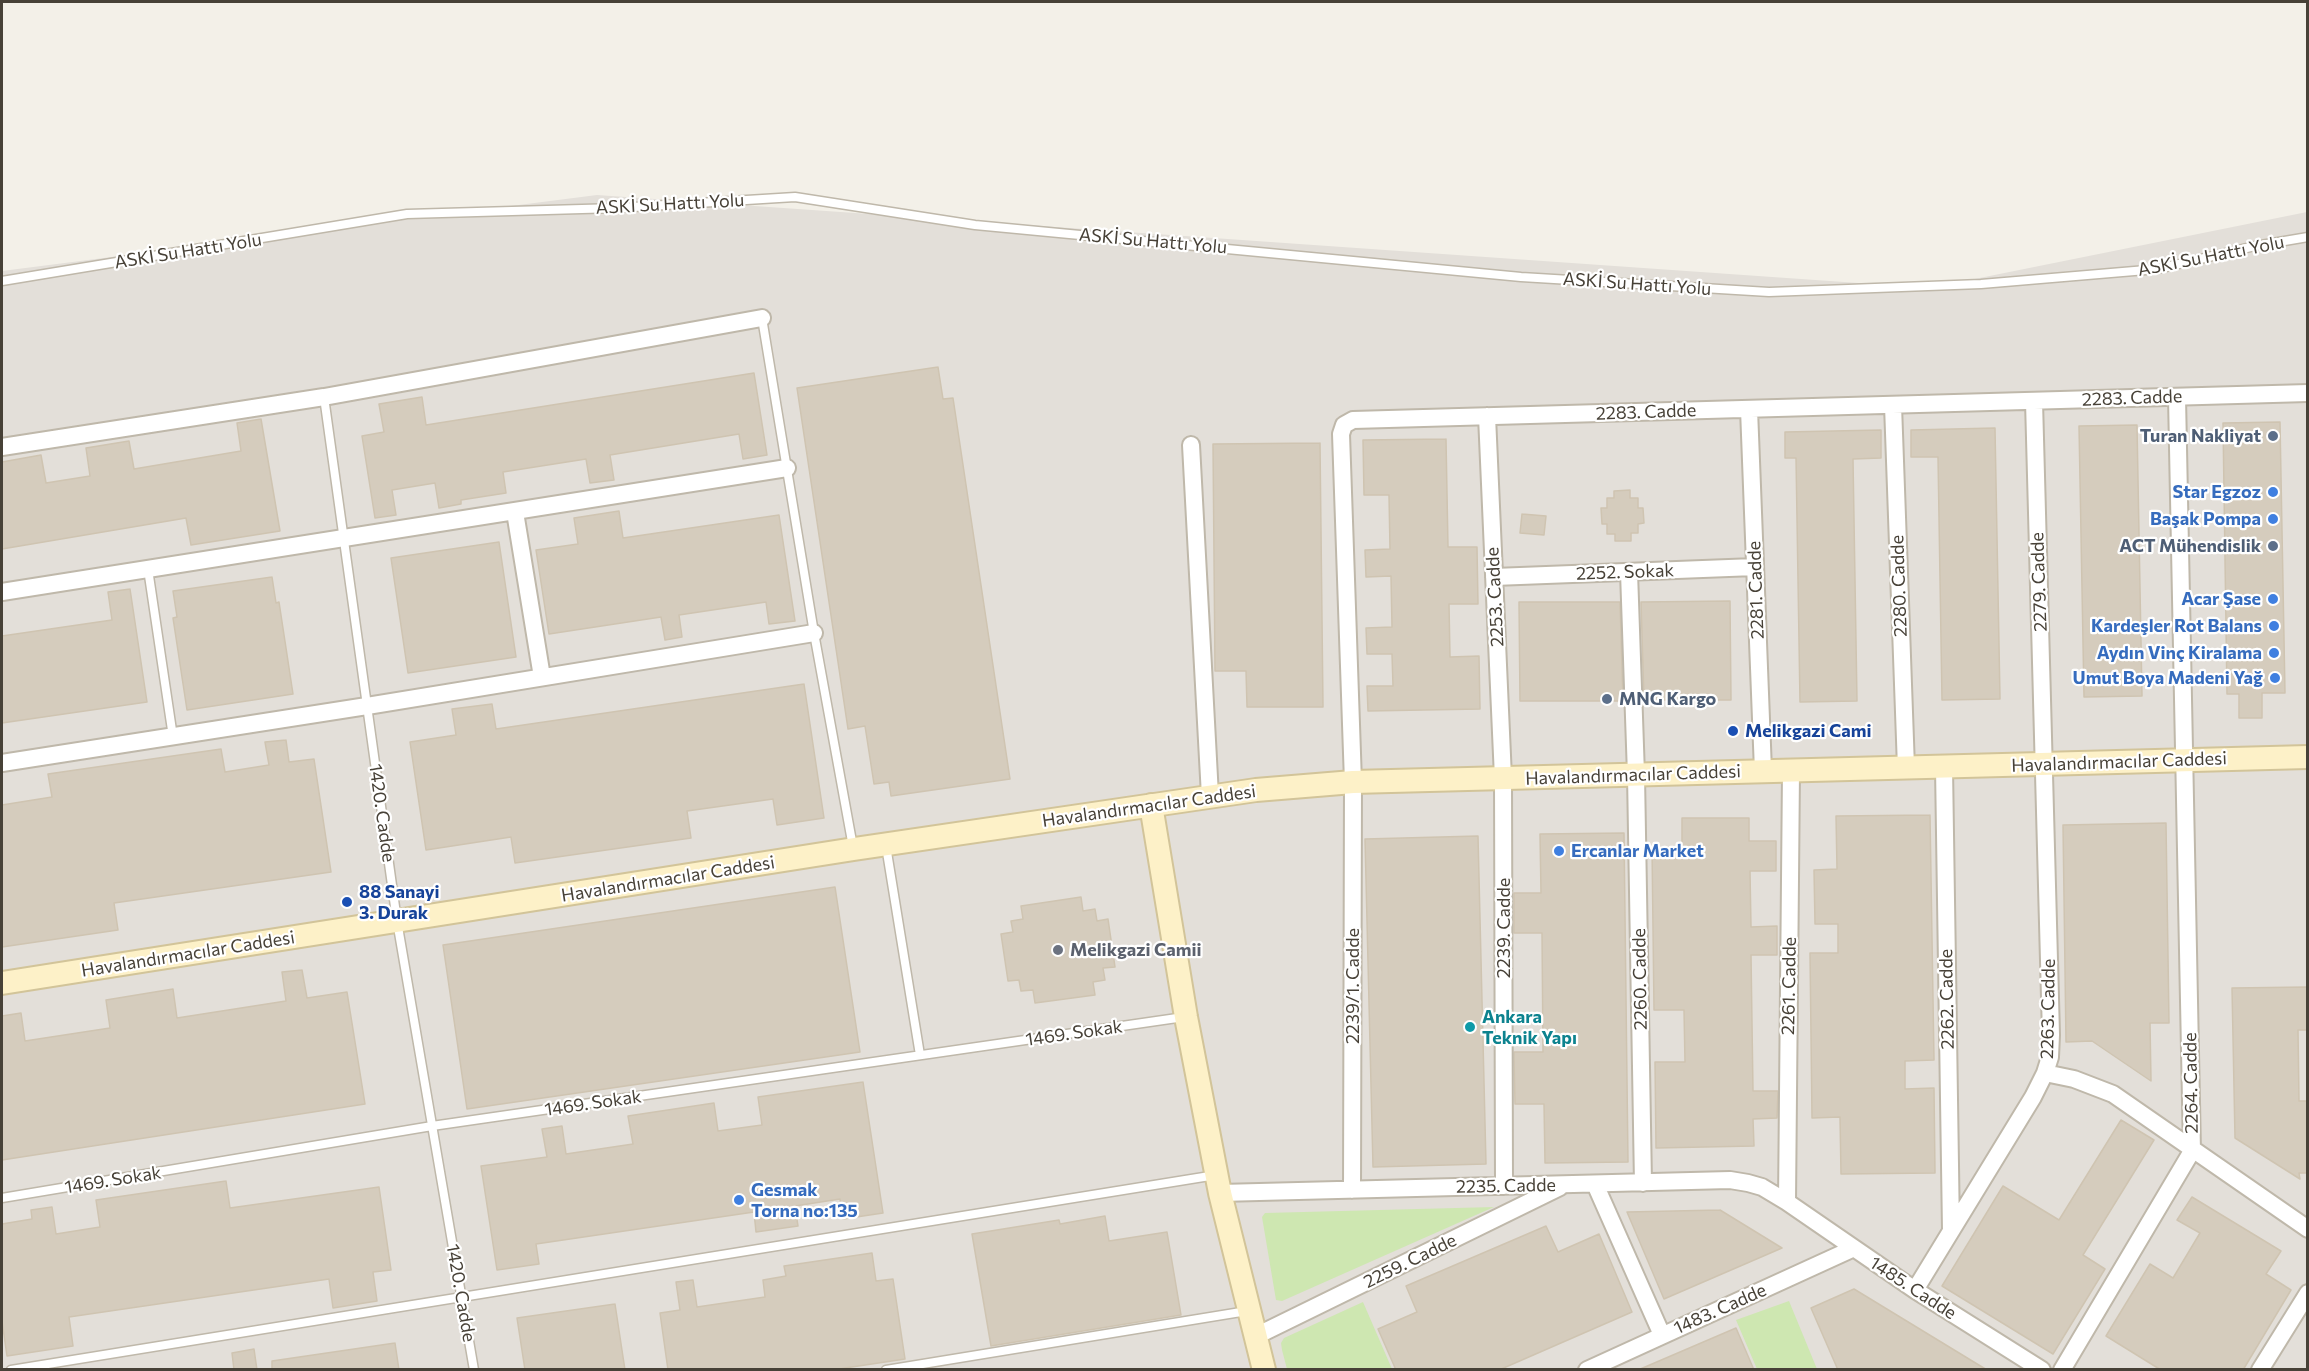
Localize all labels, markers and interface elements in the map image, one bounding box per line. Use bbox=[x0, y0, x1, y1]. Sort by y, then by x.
street label: ASKİ Su Hattı Yolu bbox=[595, 189, 745, 219]
street label: ASKİ Su Hattı Yolu bbox=[1078, 224, 1228, 258]
street label: ASKİ Su Hattı Yolu bbox=[113, 229, 263, 273]
street label: ASKİ Su Hattı Yolu bbox=[2136, 231, 2286, 281]
street label: ASKİ Su Hattı Yolu bbox=[1562, 268, 1712, 300]
street label: 2283. Cadde bbox=[2081, 385, 2183, 411]
street label: 2283. Cadde bbox=[1595, 399, 1697, 425]
place label: Turan Nakliyat bbox=[2140, 425, 2261, 447]
marker: Turan Nakliyat bbox=[2266, 429, 2280, 443]
place label: Star Egzoz bbox=[2173, 481, 2261, 503]
marker: Star Egzoz bbox=[2266, 485, 2280, 499]
place label: Başak Pompa bbox=[2150, 508, 2261, 530]
marker: Başak Pompa bbox=[2266, 512, 2280, 526]
street label: 2279. Cadde bbox=[2026, 532, 2052, 632]
street label: 2280. Cadde bbox=[1886, 535, 1912, 637]
place label: ACT Mühendislik bbox=[2119, 535, 2261, 557]
marker: ACT Mühendislik bbox=[2266, 539, 2280, 553]
street label: 2281. Cadde bbox=[1743, 541, 1769, 639]
street label: 2253. Cadde bbox=[1482, 547, 1508, 647]
street label: 2252. Sokak bbox=[1576, 559, 1674, 585]
place label: Acar Şase bbox=[2181, 588, 2261, 610]
marker: Acar Şase bbox=[2266, 592, 2280, 606]
place label: Kardeşler Rot Balans bbox=[2091, 615, 2262, 637]
marker: Kardeşler Rot Balans bbox=[2267, 619, 2281, 633]
place label: Aydın Vinç Kiralama bbox=[2097, 642, 2262, 664]
marker: Aydın Vinç Kiralama bbox=[2267, 646, 2281, 660]
place label: Umut Boya Madeni Yağ bbox=[2073, 667, 2263, 689]
marker: Umut Boya Madeni Yağ bbox=[2268, 671, 2282, 685]
place label: MNG Kargo bbox=[1619, 688, 1716, 710]
marker: MNG Kargo bbox=[1600, 692, 1614, 706]
place label: Melikgazi Cami bbox=[1745, 720, 1872, 742]
marker: Melikgazi Cami bbox=[1726, 724, 1740, 738]
street label: Havalandırmacılar Caddesi bbox=[2011, 747, 2227, 777]
street label: Havalandırmacılar Caddesi bbox=[1525, 760, 1741, 790]
street label: 1420. Cadde bbox=[364, 762, 400, 864]
street label: Havalandırmacılar Caddesi bbox=[1041, 780, 1257, 832]
place label: Ercanlar Market bbox=[1571, 840, 1704, 862]
marker: Ercanlar Market bbox=[1552, 844, 1566, 858]
street label: Havalandırmacılar Caddesi bbox=[560, 851, 776, 907]
street label: 2239. Cadde bbox=[1493, 878, 1515, 978]
place label: 88 Sanayi 3. Durak bbox=[359, 881, 440, 924]
marker: 88 Sanayi 3. Durak bbox=[340, 895, 354, 909]
street label: Havalandırmacılar Caddesi bbox=[80, 926, 296, 982]
street label: 2239/1. Cadde bbox=[1342, 928, 1364, 1044]
street label: 2260. Cadde bbox=[1628, 928, 1652, 1030]
street label: 2261. Cadde bbox=[1777, 937, 1801, 1035]
place label: Melikgazi Camii bbox=[1070, 939, 1202, 961]
marker: Melikgazi Camii bbox=[1051, 943, 1065, 957]
street label: 2262. Cadde bbox=[1935, 949, 1959, 1049]
street label: 2263. Cadde bbox=[2036, 959, 2060, 1059]
place label: Ankara Teknik Yapı bbox=[1482, 1006, 1577, 1048]
street label: 1469. Sokak bbox=[1024, 1016, 1124, 1050]
marker: Ankara Teknik Yapı bbox=[1463, 1020, 1477, 1034]
street label: 2264. Cadde bbox=[2179, 1032, 2203, 1134]
street label: 1469. Sokak bbox=[543, 1086, 643, 1120]
street label: 1469. Sokak bbox=[63, 1162, 163, 1198]
street label: 2235. Cadde bbox=[1456, 1174, 1556, 1198]
place label: Gesmak Torna no:135 bbox=[751, 1179, 858, 1222]
marker: Gesmak Torna no:135 bbox=[732, 1193, 746, 1207]
street label: 2259. Cadde bbox=[1360, 1229, 1460, 1293]
street label: 1420. Cadde bbox=[442, 1242, 480, 1344]
street label: 1485. Cadde bbox=[1866, 1252, 1960, 1324]
street label: 1483. Cadde bbox=[1670, 1279, 1770, 1339]

